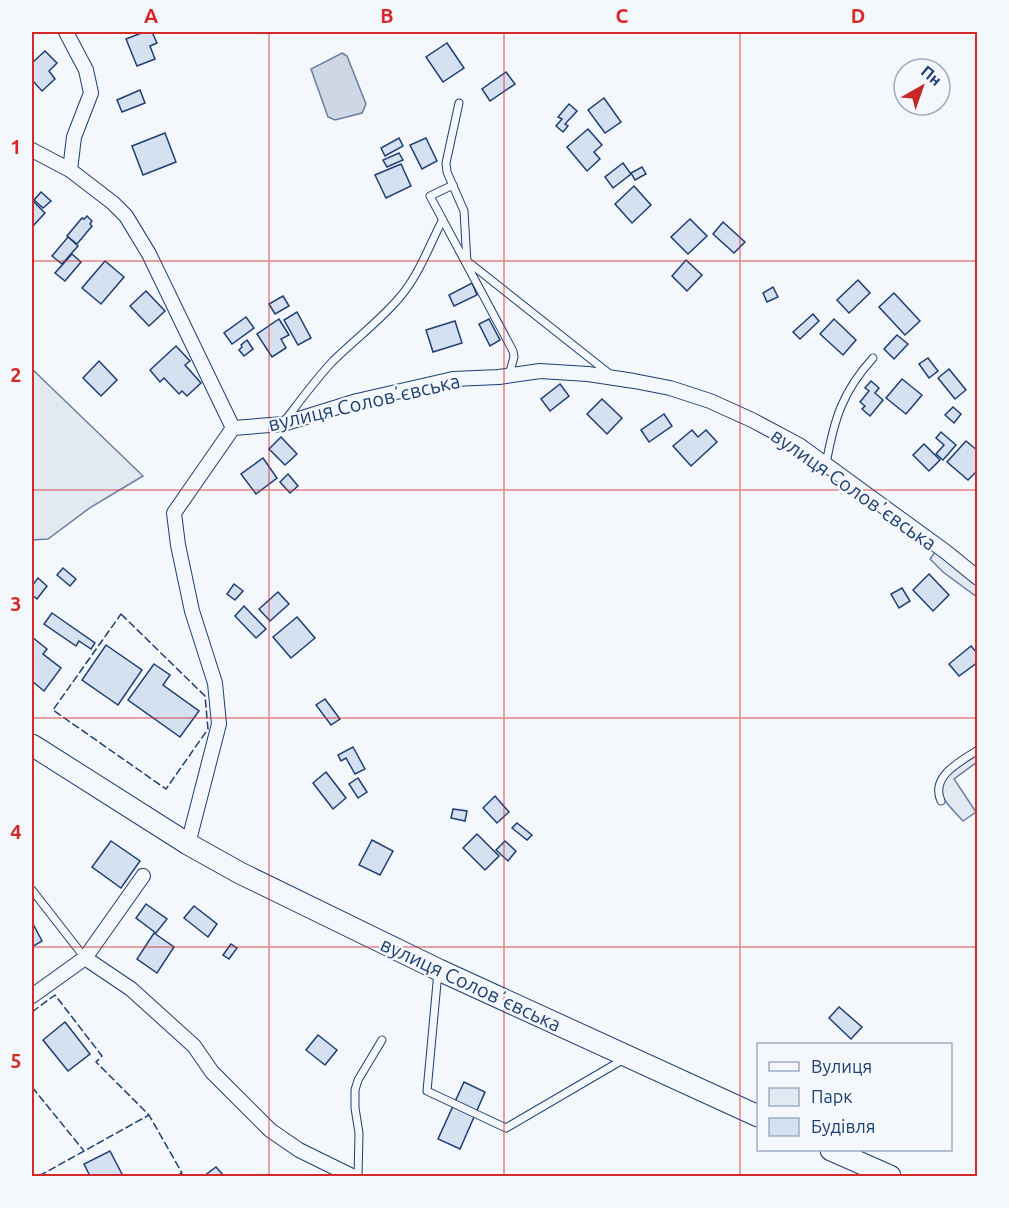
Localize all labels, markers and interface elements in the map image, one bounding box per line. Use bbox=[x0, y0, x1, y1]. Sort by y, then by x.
text: A bbox=[144, 4, 158, 27]
text: B bbox=[380, 4, 394, 27]
text: C bbox=[616, 4, 629, 27]
text: D bbox=[851, 4, 865, 27]
north arrow bbox=[892, 57, 952, 117]
text: Пн bbox=[918, 62, 945, 89]
text: 1 bbox=[10, 135, 22, 158]
text: 2 bbox=[10, 363, 22, 386]
street label: вулиця Соловʼєвська bbox=[266, 369, 462, 435]
street label: вулиця Соловʼєвська bbox=[767, 423, 941, 555]
text: 3 bbox=[10, 592, 22, 615]
text: 4 bbox=[10, 820, 22, 843]
street label: вулиця Соловʼєвська bbox=[377, 932, 565, 1036]
legend bbox=[757, 1043, 952, 1151]
text: 5 bbox=[10, 1049, 22, 1072]
text: Вулиця bbox=[811, 1056, 872, 1076]
text: Парк bbox=[811, 1086, 852, 1106]
text: Будівля bbox=[811, 1116, 876, 1136]

